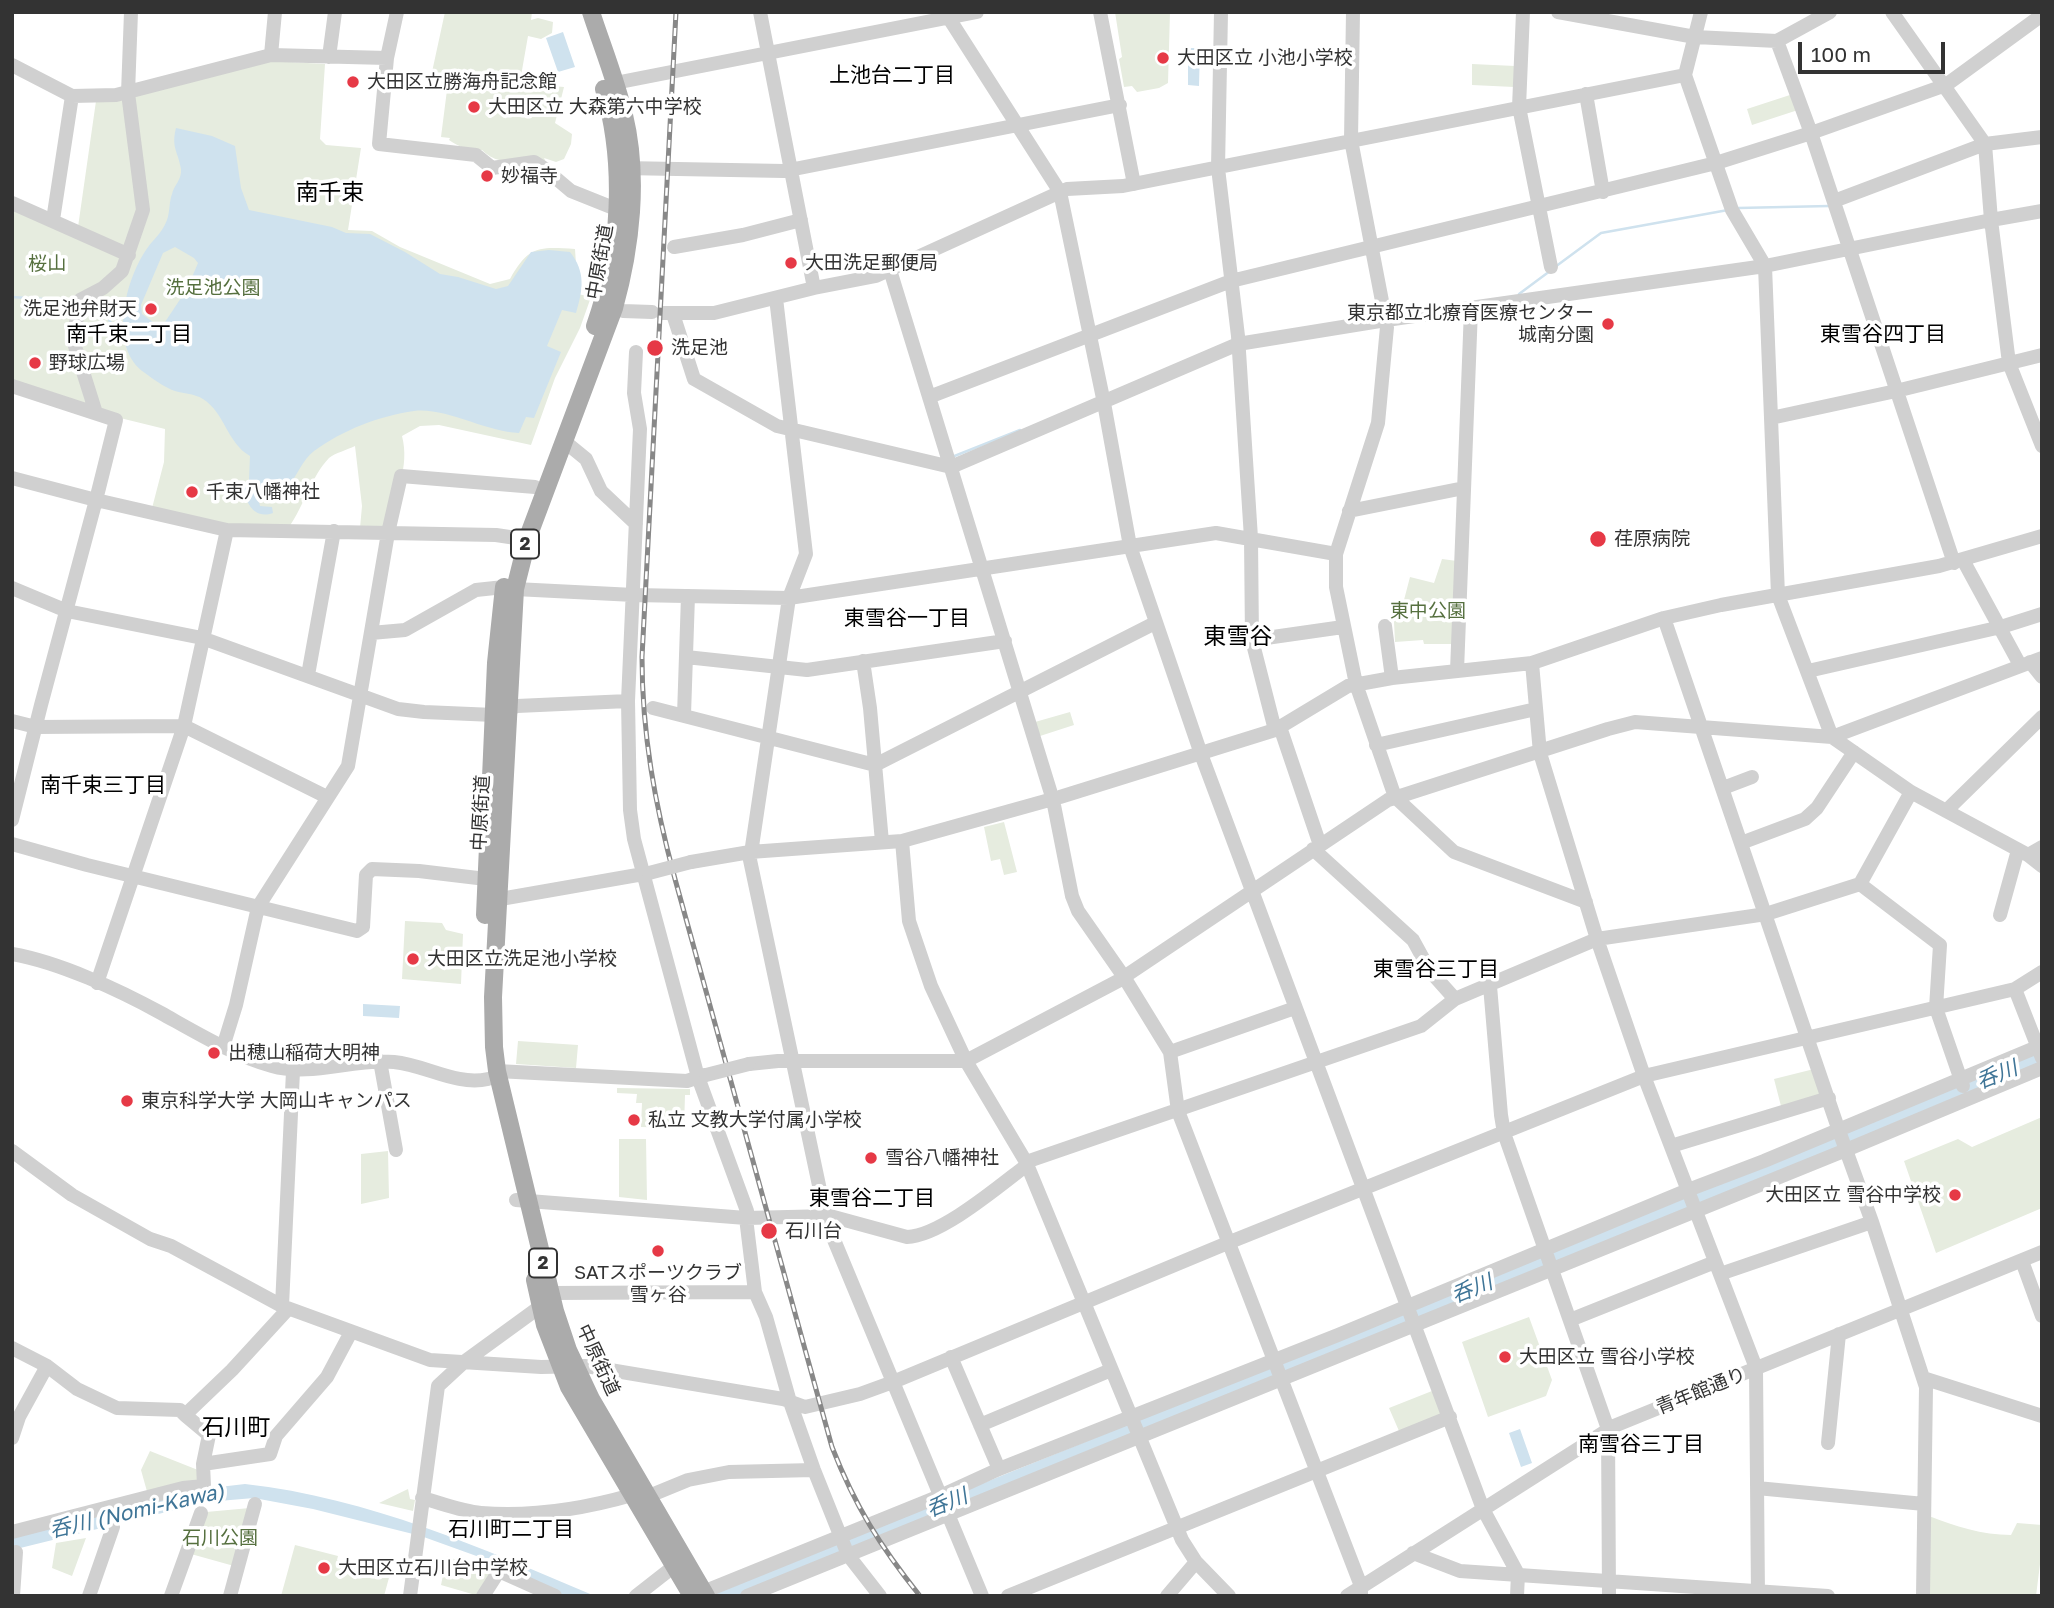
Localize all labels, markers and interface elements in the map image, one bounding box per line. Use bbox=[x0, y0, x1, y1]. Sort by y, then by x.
scale bar bbox=[1802, 28, 1949, 72]
text: 100 m bbox=[1811, 41, 1871, 67]
place label: 大田区立 小池小学校 bbox=[1177, 47, 1353, 69]
marker: 大田区立 小池小学校 bbox=[1155, 50, 1171, 66]
district label: 上池台二丁目 bbox=[829, 62, 955, 88]
place label: 大田区立勝海舟記念館 bbox=[367, 71, 557, 93]
marker: 大田区立勝海舟記念館 bbox=[345, 74, 361, 90]
place label: 大田区立 大森第六中学校 bbox=[488, 96, 702, 118]
marker: 大田区立 大森第六中学校 bbox=[466, 99, 482, 115]
place label: 妙福寺 bbox=[501, 165, 558, 187]
marker: 妙福寺 bbox=[479, 168, 495, 184]
district label: 南千束 bbox=[296, 179, 364, 207]
street label: 中原街道 bbox=[582, 223, 618, 301]
place label: 大田洗足郵便局 bbox=[805, 252, 938, 274]
park label: 桜山 bbox=[28, 253, 66, 275]
marker: 大田洗足郵便局 bbox=[783, 255, 799, 271]
park label: 洗足池公園 bbox=[166, 277, 260, 299]
place label: 洗足池弁財天 bbox=[23, 298, 137, 320]
marker: 洗足池弁財天 bbox=[143, 301, 159, 317]
place label: 東京都立北療育医療センター 城南分園 bbox=[1347, 302, 1594, 346]
marker: 東京都立北療育医療センター 城南分園 bbox=[1600, 316, 1616, 332]
district label: 南千束二丁目 bbox=[66, 321, 192, 347]
district label: 東雪谷四丁目 bbox=[1820, 321, 1946, 347]
place label: 洗足池 bbox=[671, 337, 728, 359]
marker: 洗足池 bbox=[645, 338, 665, 358]
place label: 野球広場 bbox=[49, 352, 125, 374]
marker: 野球広場 bbox=[27, 355, 43, 371]
place label: 千束八幡神社 bbox=[206, 481, 320, 503]
marker: 千束八幡神社 bbox=[184, 484, 200, 500]
place label: 荏原病院 bbox=[1614, 528, 1690, 550]
marker: 荏原病院 bbox=[1588, 529, 1608, 549]
road number: 2 bbox=[511, 530, 539, 558]
park label: 東中公園 bbox=[1390, 600, 1466, 622]
district label: 東雪谷一丁目 bbox=[844, 605, 970, 631]
district label: 東雪谷 bbox=[1204, 623, 1272, 651]
district label: 南千束三丁目 bbox=[40, 772, 166, 798]
street label: 中原街道 bbox=[468, 774, 494, 852]
place label: 大田区立洗足池小学校 bbox=[427, 948, 617, 970]
marker: 大田区立洗足池小学校 bbox=[405, 951, 421, 967]
district label: 東雪谷三丁目 bbox=[1373, 956, 1499, 982]
place label: 出穂山稲荷大明神 bbox=[228, 1042, 380, 1064]
marker: 出穂山稲荷大明神 bbox=[206, 1045, 222, 1061]
water label: 呑川 bbox=[1973, 1055, 2021, 1095]
place label: 東京科学大学 大岡山キャンパス bbox=[141, 1090, 412, 1112]
marker: 東京科学大学 大岡山キャンパス bbox=[119, 1093, 135, 1109]
place label: 私立 文教大学付属小学校 bbox=[648, 1109, 862, 1131]
marker: 私立 文教大学付属小学校 bbox=[626, 1112, 642, 1128]
place label: 雪谷八幡神社 bbox=[885, 1147, 999, 1169]
marker: 雪谷八幡神社 bbox=[863, 1150, 879, 1166]
place label: 大田区立 雪谷中学校 bbox=[1765, 1184, 1941, 1206]
district label: 東雪谷二丁目 bbox=[809, 1185, 935, 1211]
marker: 大田区立 雪谷中学校 bbox=[1947, 1187, 1963, 1203]
place label: 石川台 bbox=[785, 1220, 842, 1242]
marker: 石川台 bbox=[759, 1221, 779, 1241]
marker: SATスポーツクラブ 雪ヶ谷 bbox=[650, 1243, 666, 1259]
road number: 2 bbox=[529, 1248, 557, 1278]
place label: SATスポーツクラブ 雪ヶ谷 bbox=[574, 1262, 742, 1306]
water label: 呑川 bbox=[1448, 1269, 1496, 1309]
street label: 中原街道 bbox=[572, 1321, 624, 1399]
place label: 大田区立 雪谷小学校 bbox=[1519, 1346, 1695, 1368]
marker: 大田区立 雪谷小学校 bbox=[1497, 1349, 1513, 1365]
street label: 青年館通り bbox=[1653, 1363, 1749, 1419]
district label: 石川町 bbox=[202, 1414, 270, 1442]
district label: 南雪谷三丁目 bbox=[1578, 1431, 1704, 1457]
water label: 呑川 (Nomi-Kawa) bbox=[47, 1479, 227, 1543]
water label: 呑川 bbox=[923, 1483, 971, 1523]
district label: 石川町二丁目 bbox=[448, 1516, 574, 1542]
park label: 石川公園 bbox=[182, 1527, 258, 1549]
place label: 大田区立石川台中学校 bbox=[338, 1557, 528, 1579]
marker: 大田区立石川台中学校 bbox=[316, 1560, 332, 1576]

